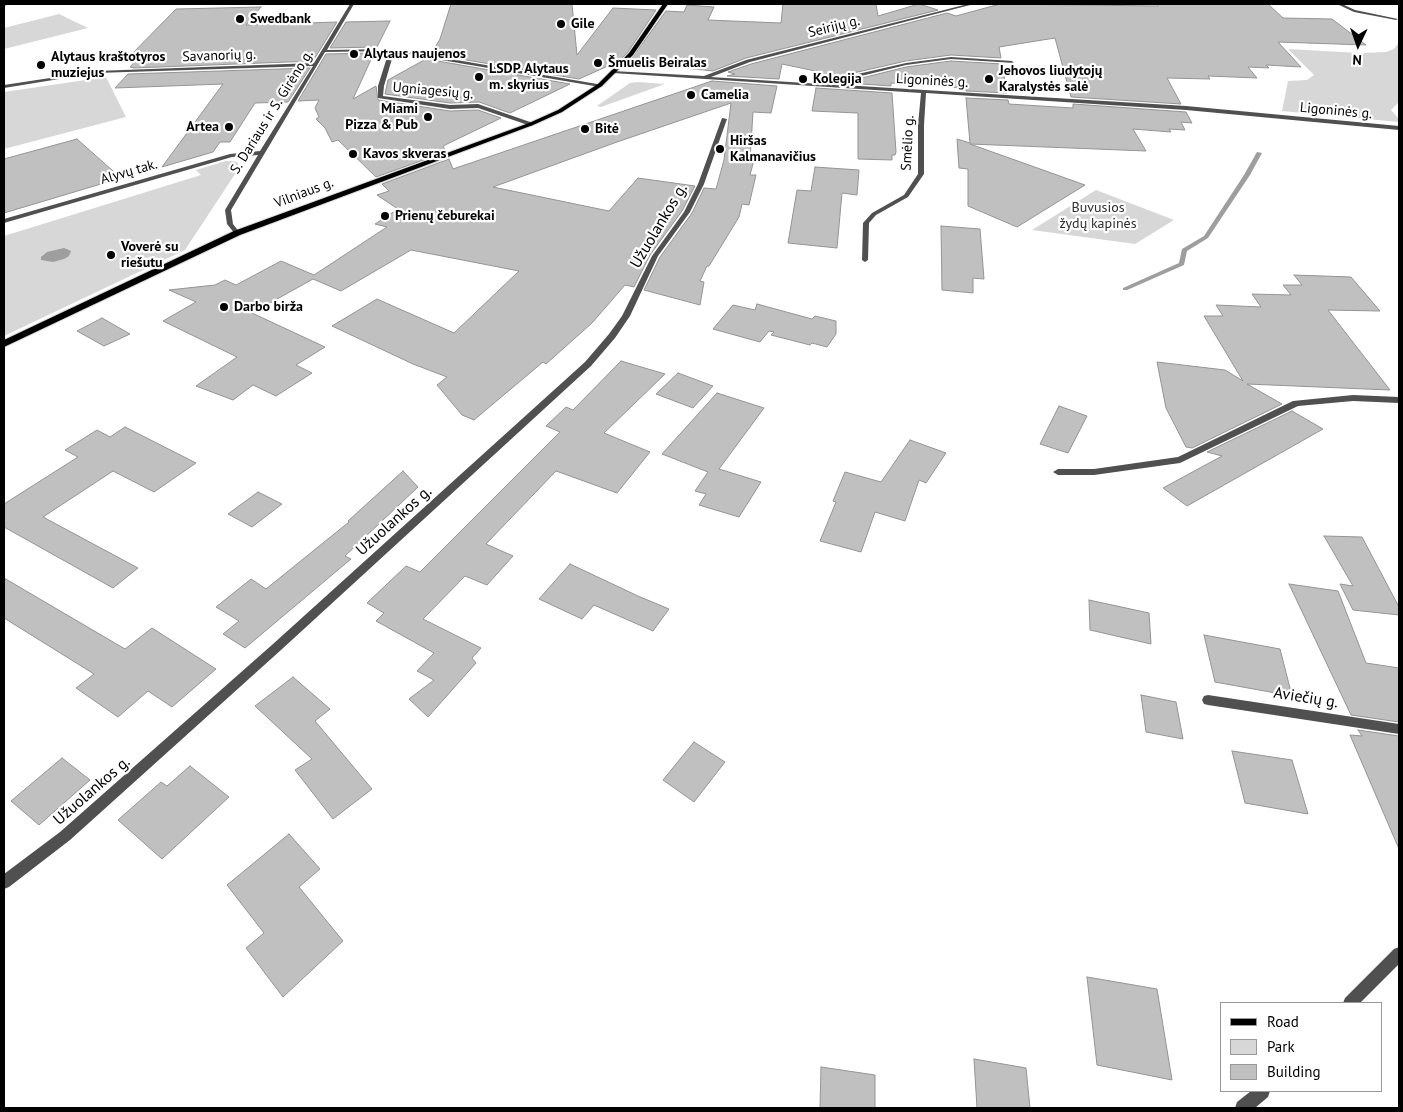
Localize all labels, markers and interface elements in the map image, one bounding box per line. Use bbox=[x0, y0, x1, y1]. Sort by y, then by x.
place label: Swedbank bbox=[250, 11, 311, 27]
marker: Swedbank bbox=[234, 13, 246, 25]
street label: Seirijų g. bbox=[807, 13, 861, 41]
place label: Gile bbox=[571, 16, 595, 32]
marker: Gile bbox=[555, 18, 567, 30]
north arrow bbox=[1333, 20, 1383, 70]
street label: Savanorių g. bbox=[182, 46, 256, 66]
place label: Alytaus naujenos bbox=[364, 46, 466, 62]
street label: S. Dariaus ir S. Girėno g. bbox=[227, 47, 317, 177]
marker: Alytaus naujenos bbox=[348, 48, 360, 60]
place label: Alytaus kraštotyros muziejus bbox=[51, 49, 165, 82]
text: N bbox=[1352, 51, 1362, 69]
place label: Šmuelis Beiralas bbox=[608, 55, 707, 71]
marker: Šmuelis Beiralas bbox=[592, 57, 604, 69]
marker: Alytaus kraštotyros muziejus bbox=[35, 59, 47, 71]
place label: LSDP Alytaus m. skyrius bbox=[489, 61, 569, 94]
place label: Jehovos liudytojų Karalystės salė bbox=[999, 63, 1102, 95]
marker: LSDP Alytaus m. skyrius bbox=[473, 71, 485, 83]
place label: Kolegija bbox=[813, 71, 862, 87]
street label: Ligoninės g. bbox=[895, 71, 969, 91]
marker: Kolegija bbox=[797, 73, 809, 85]
marker: Jehovos liudytojų Karalystės salė bbox=[983, 73, 995, 85]
street label: Ugniagesių g. bbox=[392, 79, 474, 103]
place label: Camelia bbox=[701, 87, 749, 103]
marker: Camelia bbox=[685, 89, 697, 101]
street label: Ligoninės g. bbox=[1299, 99, 1373, 123]
place label: Miami Pizza & Pub bbox=[345, 101, 418, 134]
marker: Miami Pizza & Pub bbox=[422, 111, 434, 123]
street label: Smėlio g. bbox=[898, 115, 918, 171]
place label: Artea bbox=[186, 119, 219, 135]
marker: Artea bbox=[223, 121, 235, 133]
place label: Bitė bbox=[595, 121, 619, 137]
marker: Bitė bbox=[579, 123, 591, 135]
place label: Hiršas Kalmanavičius bbox=[730, 133, 816, 166]
marker: Hiršas Kalmanavičius bbox=[714, 143, 726, 155]
place label: Kavos skveras bbox=[363, 146, 446, 162]
marker: Kavos skveras bbox=[347, 148, 359, 160]
street label: Alyvų tak. bbox=[99, 156, 159, 188]
street label: Vilniaus g. bbox=[272, 174, 336, 212]
street label: Užuolankos g. bbox=[626, 180, 692, 272]
park label: Buvusios žydų kapinės bbox=[1059, 200, 1137, 232]
place label: Prienų čeburekai bbox=[395, 208, 495, 224]
marker: Prienų čeburekai bbox=[379, 210, 391, 222]
place label: Voverė su riešutu bbox=[121, 239, 178, 272]
marker: Voverė su riešutu bbox=[105, 249, 117, 261]
place label: Darbo birža bbox=[234, 299, 303, 315]
marker: Darbo birža bbox=[218, 301, 230, 313]
street label: Užuolankos g. bbox=[352, 482, 436, 560]
street label: Aviečių g. bbox=[1272, 683, 1340, 713]
street label: Užuolankos g. bbox=[50, 753, 134, 829]
legend bbox=[1220, 1002, 1383, 1092]
text: Road bbox=[1267, 1012, 1299, 1031]
text: Park bbox=[1267, 1037, 1295, 1056]
text: Building bbox=[1267, 1062, 1321, 1081]

